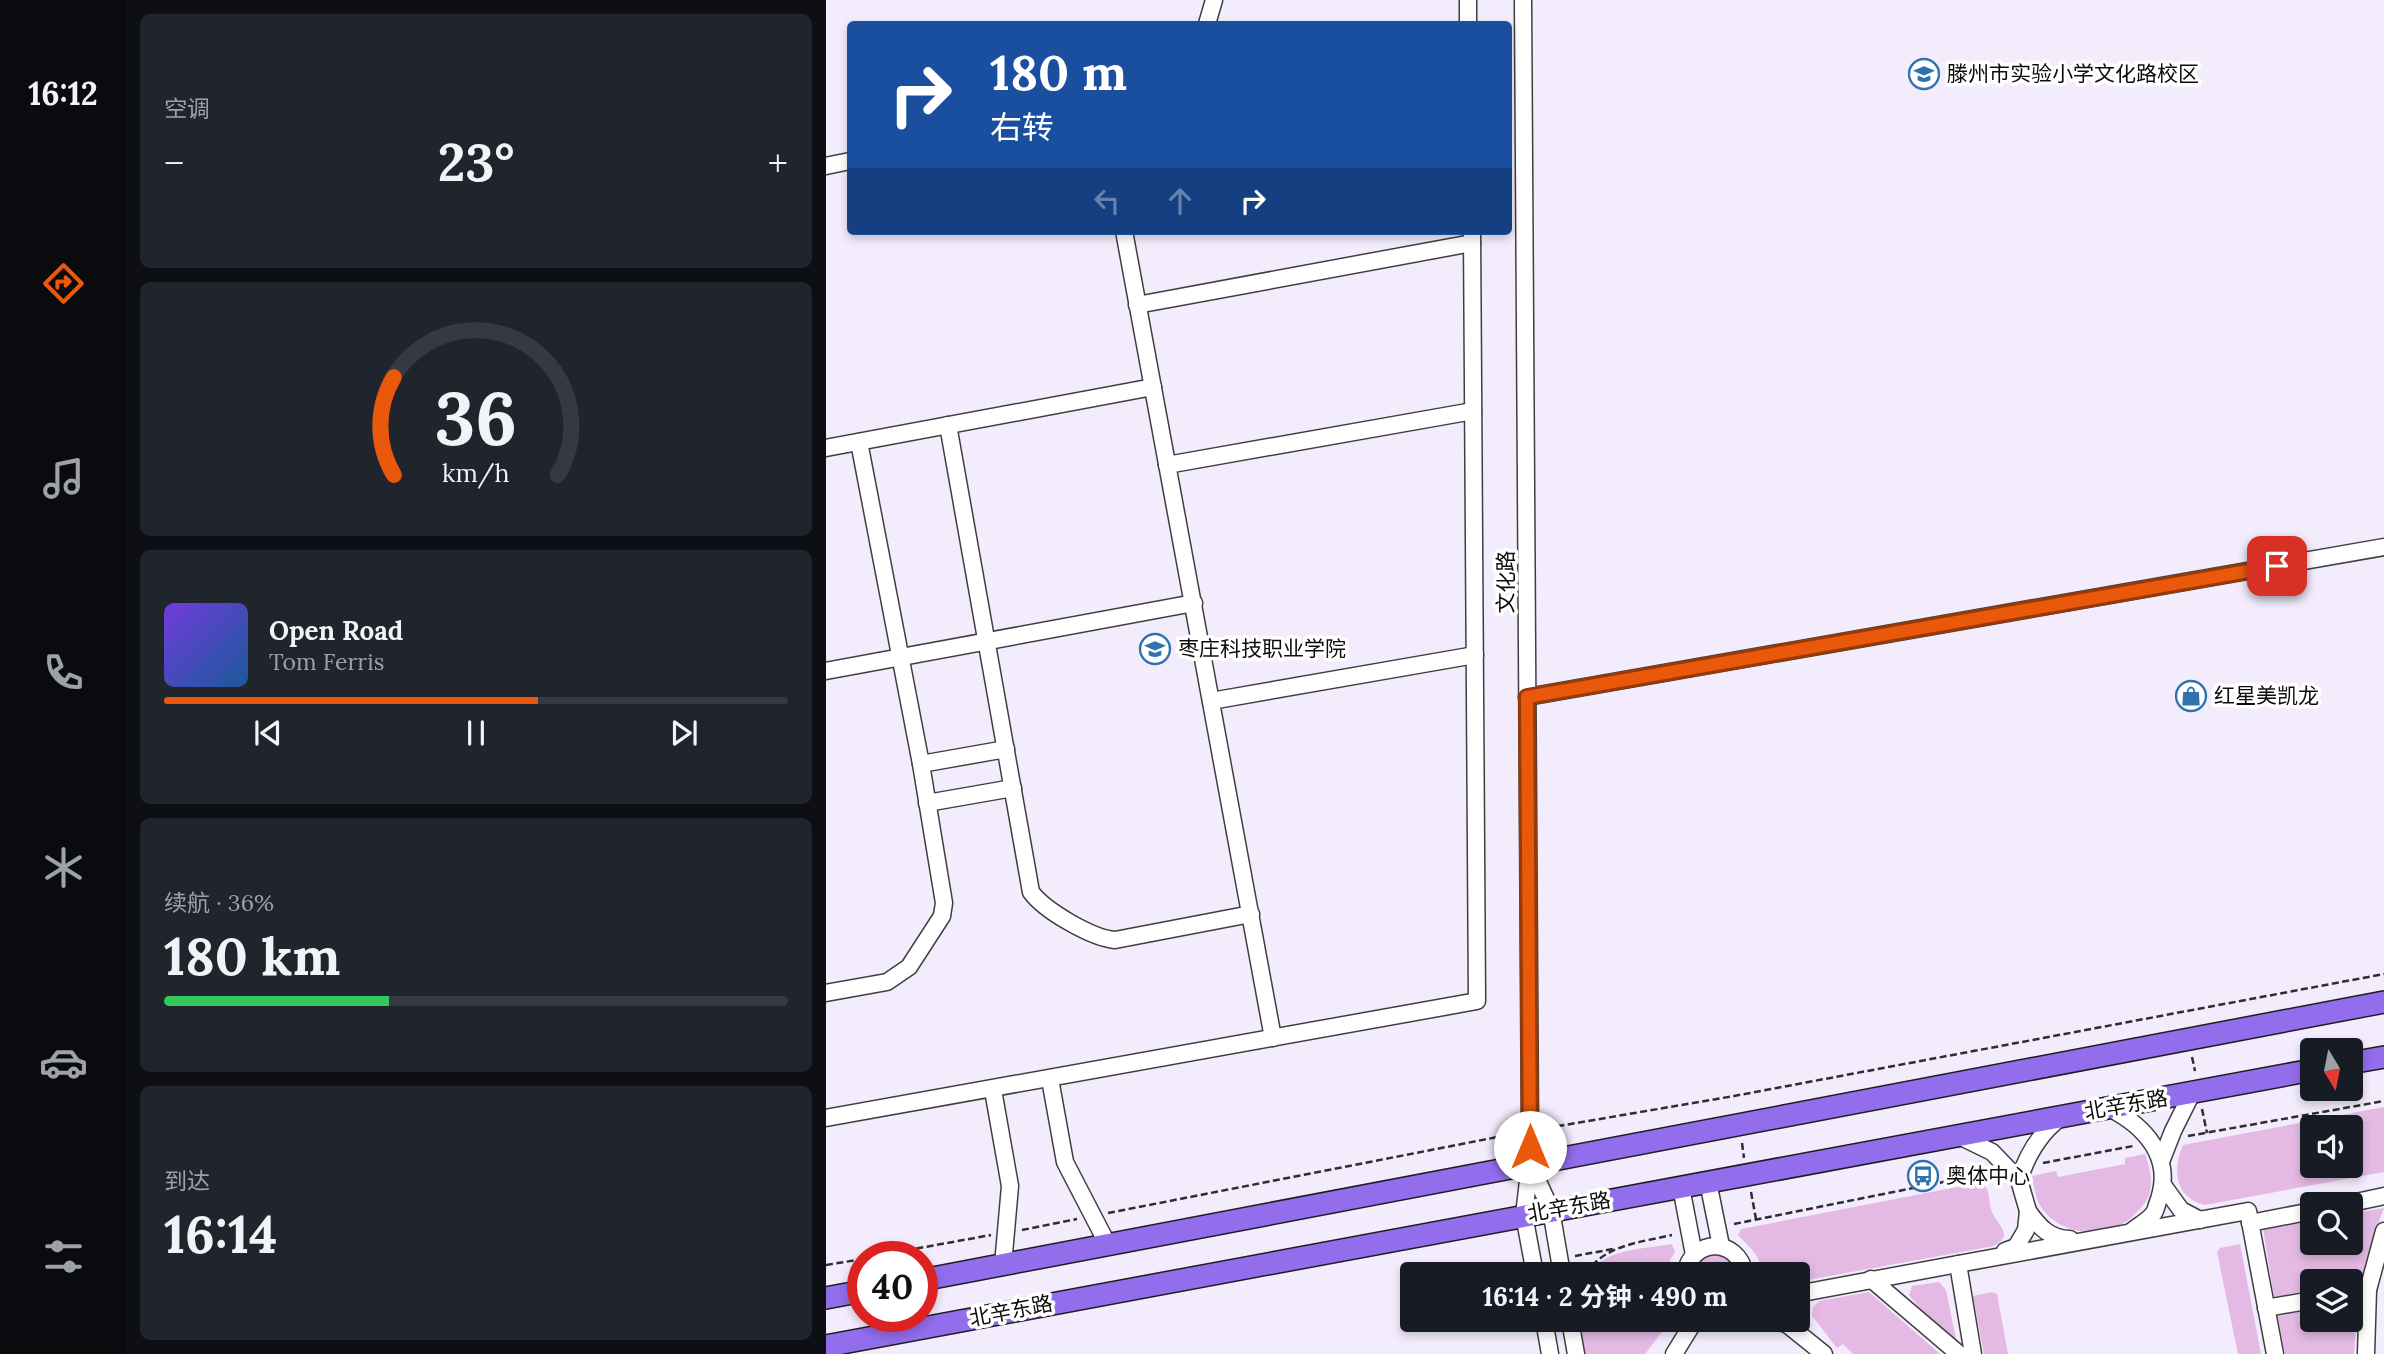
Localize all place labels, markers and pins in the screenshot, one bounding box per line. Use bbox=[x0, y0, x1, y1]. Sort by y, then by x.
school or university icon: 滕州市实验小学文化路校区 bbox=[1907, 57, 1941, 91]
place label: 滕州市实验小学文化路校区 bbox=[1947, 60, 2199, 87]
pin bbox=[2247, 536, 2307, 596]
school or university icon: 枣庄科技职业学院 bbox=[1138, 632, 1172, 666]
place label: 枣庄科技职业学院 bbox=[1178, 635, 1346, 662]
shop icon: 红星美凯龙 bbox=[2174, 679, 2208, 713]
place label: 红星美凯龙 bbox=[2214, 682, 2319, 709]
bus stop icon: 奥体中心 bbox=[1906, 1159, 1940, 1193]
place label: 奥体中心 bbox=[1946, 1162, 2030, 1189]

